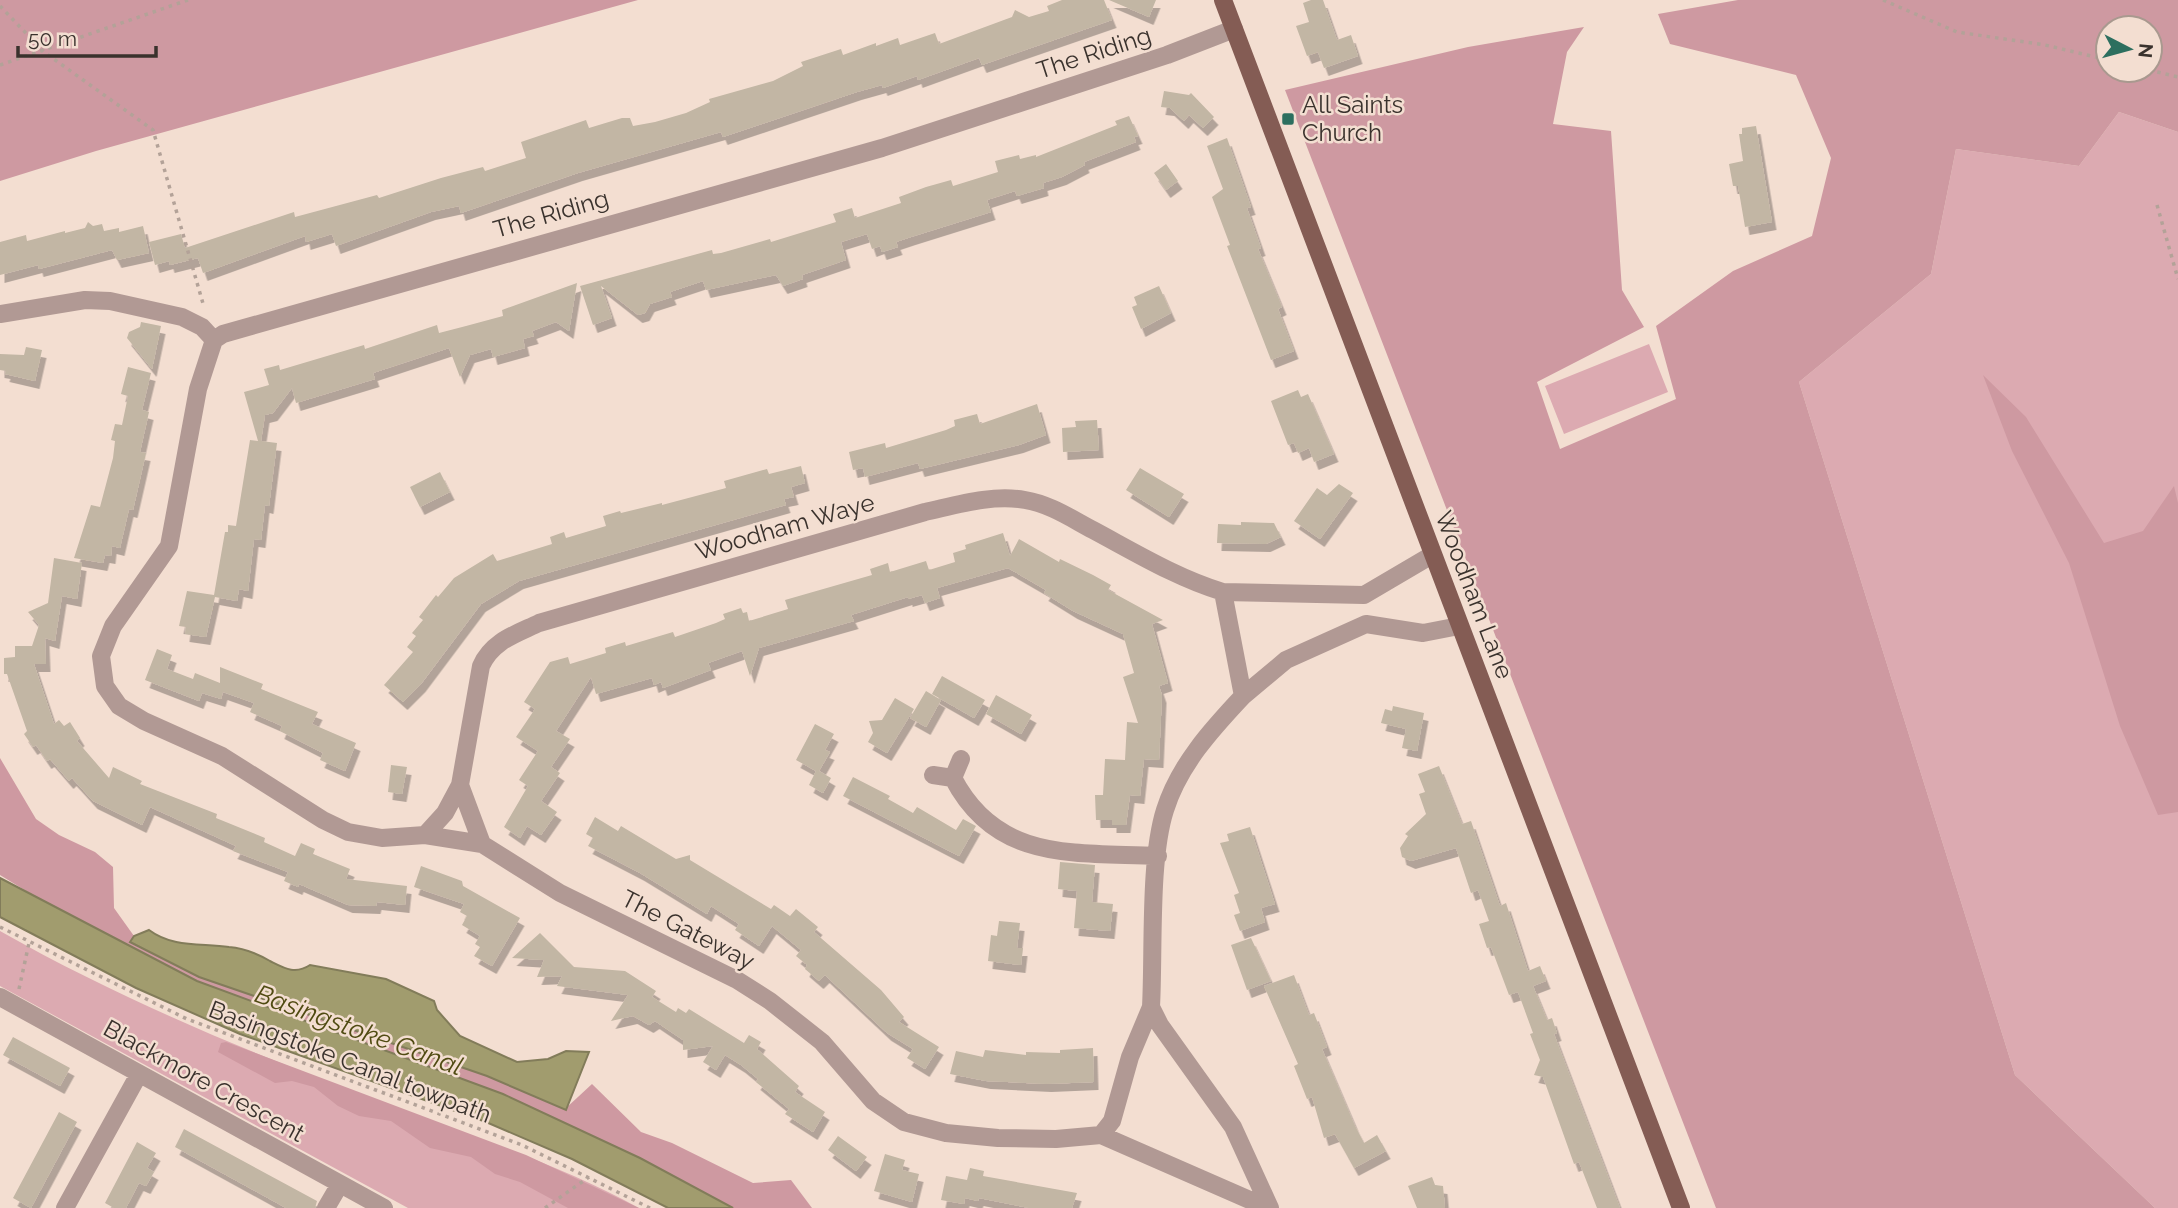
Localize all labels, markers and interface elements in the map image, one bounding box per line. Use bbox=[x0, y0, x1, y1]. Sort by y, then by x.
scale bar bbox=[18, 14, 156, 58]
north arrow bbox=[2094, 14, 2164, 84]
street label: The Riding bbox=[1033, 20, 1155, 85]
text: 50 m bbox=[28, 26, 77, 51]
text: N bbox=[2134, 42, 2158, 59]
place label: All Saints Church bbox=[1302, 90, 1403, 147]
marker: All Saints Church bbox=[1280, 111, 1296, 127]
street label: The Riding bbox=[490, 183, 612, 244]
street label: Woodham Waye bbox=[692, 487, 878, 566]
street label: Woodham Lane bbox=[1429, 507, 1520, 683]
street label: The Gateway bbox=[617, 884, 760, 976]
water label: Basingstoke Canal bbox=[251, 978, 467, 1082]
street label: Basingstoke Canal towpath bbox=[205, 994, 496, 1129]
street label: Blackmore Crescent bbox=[99, 1013, 310, 1148]

